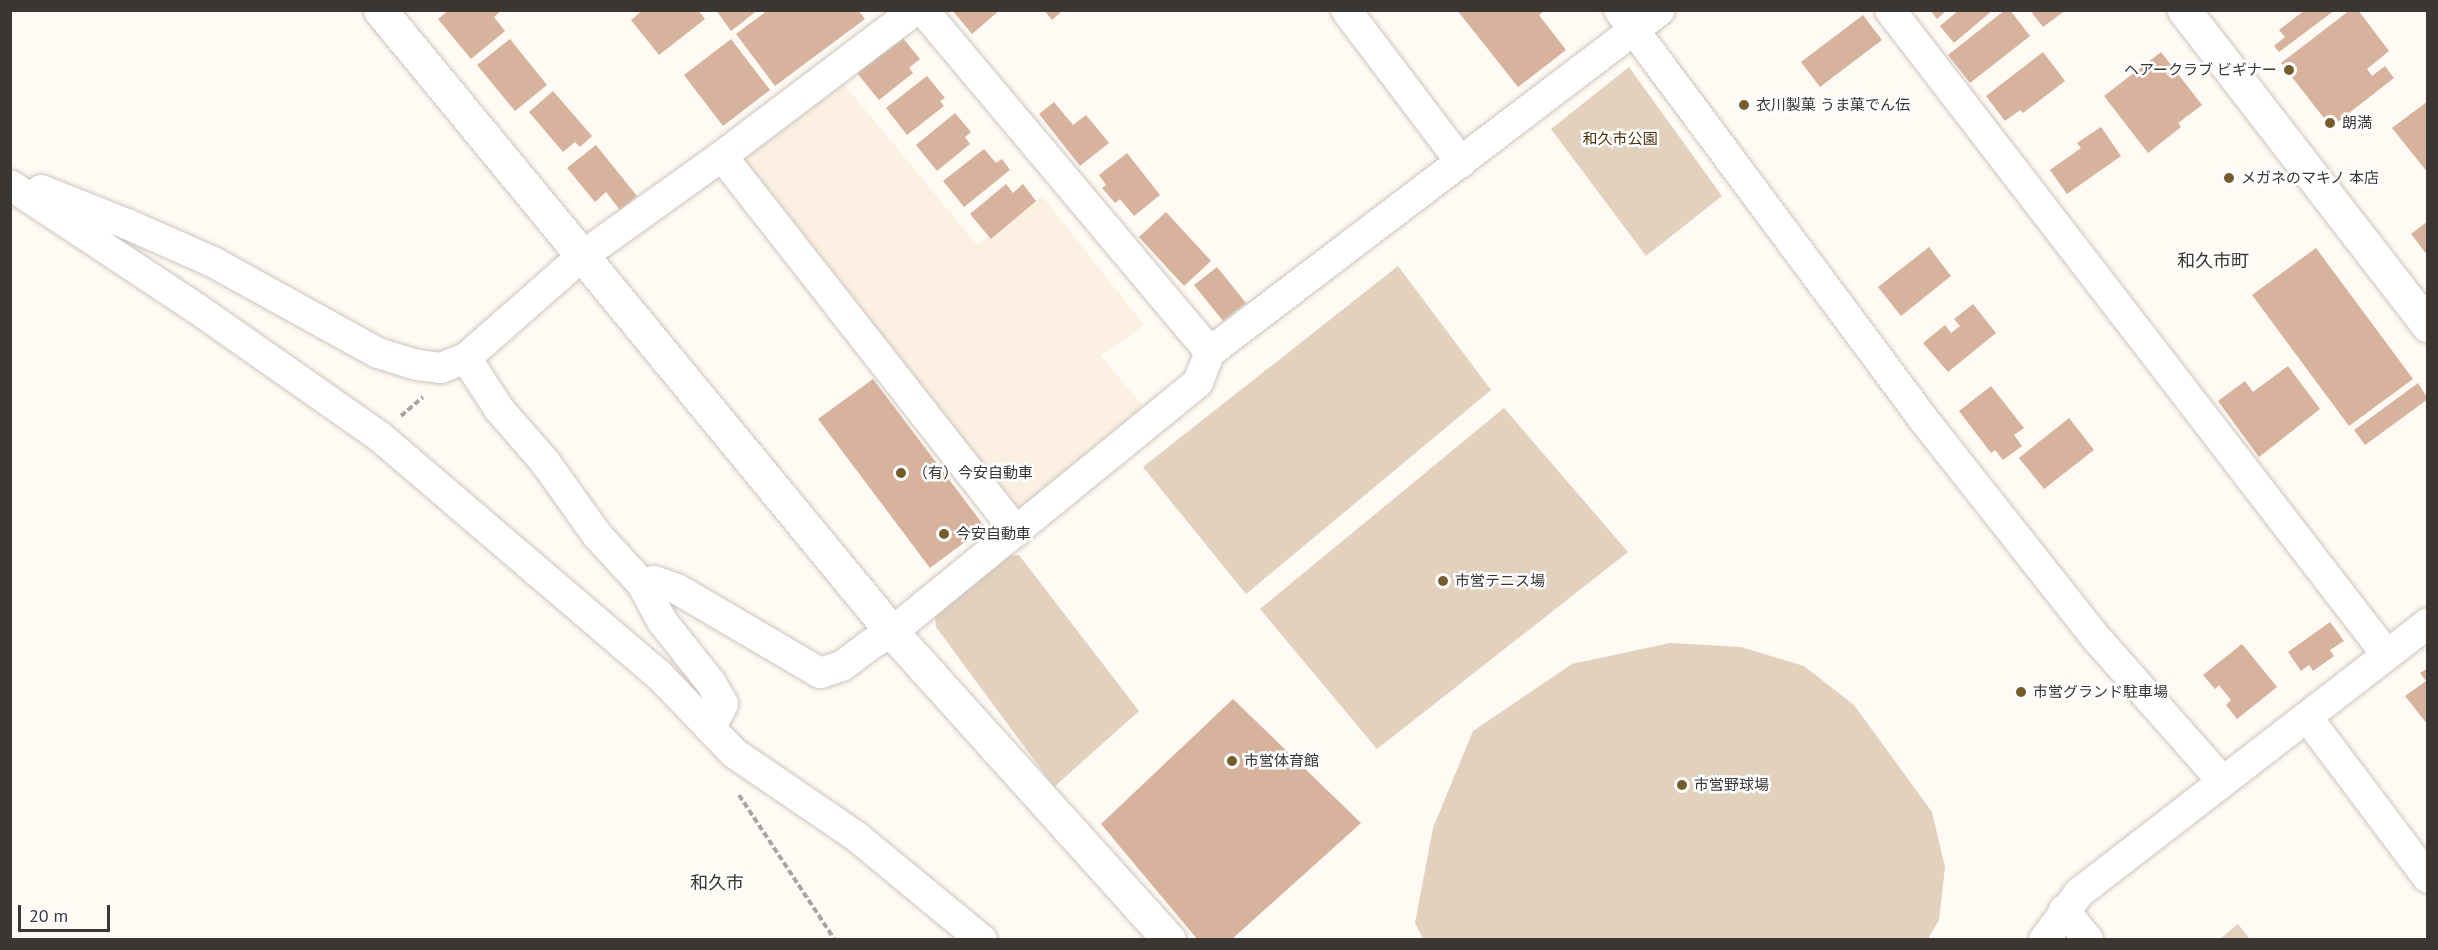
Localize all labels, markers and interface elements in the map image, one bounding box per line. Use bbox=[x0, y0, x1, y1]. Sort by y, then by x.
place label: ヘアークラブ ビギナー bbox=[2124, 61, 2277, 79]
marker: ヘアークラブ ビギナー bbox=[2282, 63, 2296, 77]
place label: 衣川製菓 うま菓でん伝 bbox=[1756, 96, 1910, 114]
marker: 衣川製菓 うま菓でん伝 bbox=[1737, 98, 1751, 112]
place label: 朗満 bbox=[2342, 114, 2372, 132]
marker: 朗満 bbox=[2323, 116, 2337, 130]
park label: 和久市公園 bbox=[1583, 130, 1657, 148]
place label: メガネのマキノ 本店 bbox=[2241, 169, 2380, 187]
marker: メガネのマキノ 本店 bbox=[2222, 171, 2236, 185]
district label: 和久市町 bbox=[2177, 250, 2249, 272]
place label: （有）今安自動車 bbox=[913, 464, 1033, 482]
marker: （有）今安自動車 bbox=[894, 466, 908, 480]
place label: 今安自動車 bbox=[956, 525, 1031, 543]
marker: 今安自動車 bbox=[937, 527, 951, 541]
place label: 市営テニス場 bbox=[1455, 572, 1545, 590]
marker: 市営テニス場 bbox=[1436, 574, 1450, 588]
place label: 市営グランド駐車場 bbox=[2033, 683, 2168, 701]
marker: 市営グランド駐車場 bbox=[2014, 685, 2028, 699]
place label: 市営体育館 bbox=[1244, 752, 1319, 770]
marker: 市営体育館 bbox=[1225, 754, 1239, 768]
place label: 市営野球場 bbox=[1694, 776, 1769, 794]
marker: 市営野球場 bbox=[1675, 778, 1689, 792]
district label: 和久市 bbox=[690, 872, 744, 894]
scale bar bbox=[21, 893, 112, 931]
text: 20 m bbox=[29, 904, 68, 927]

